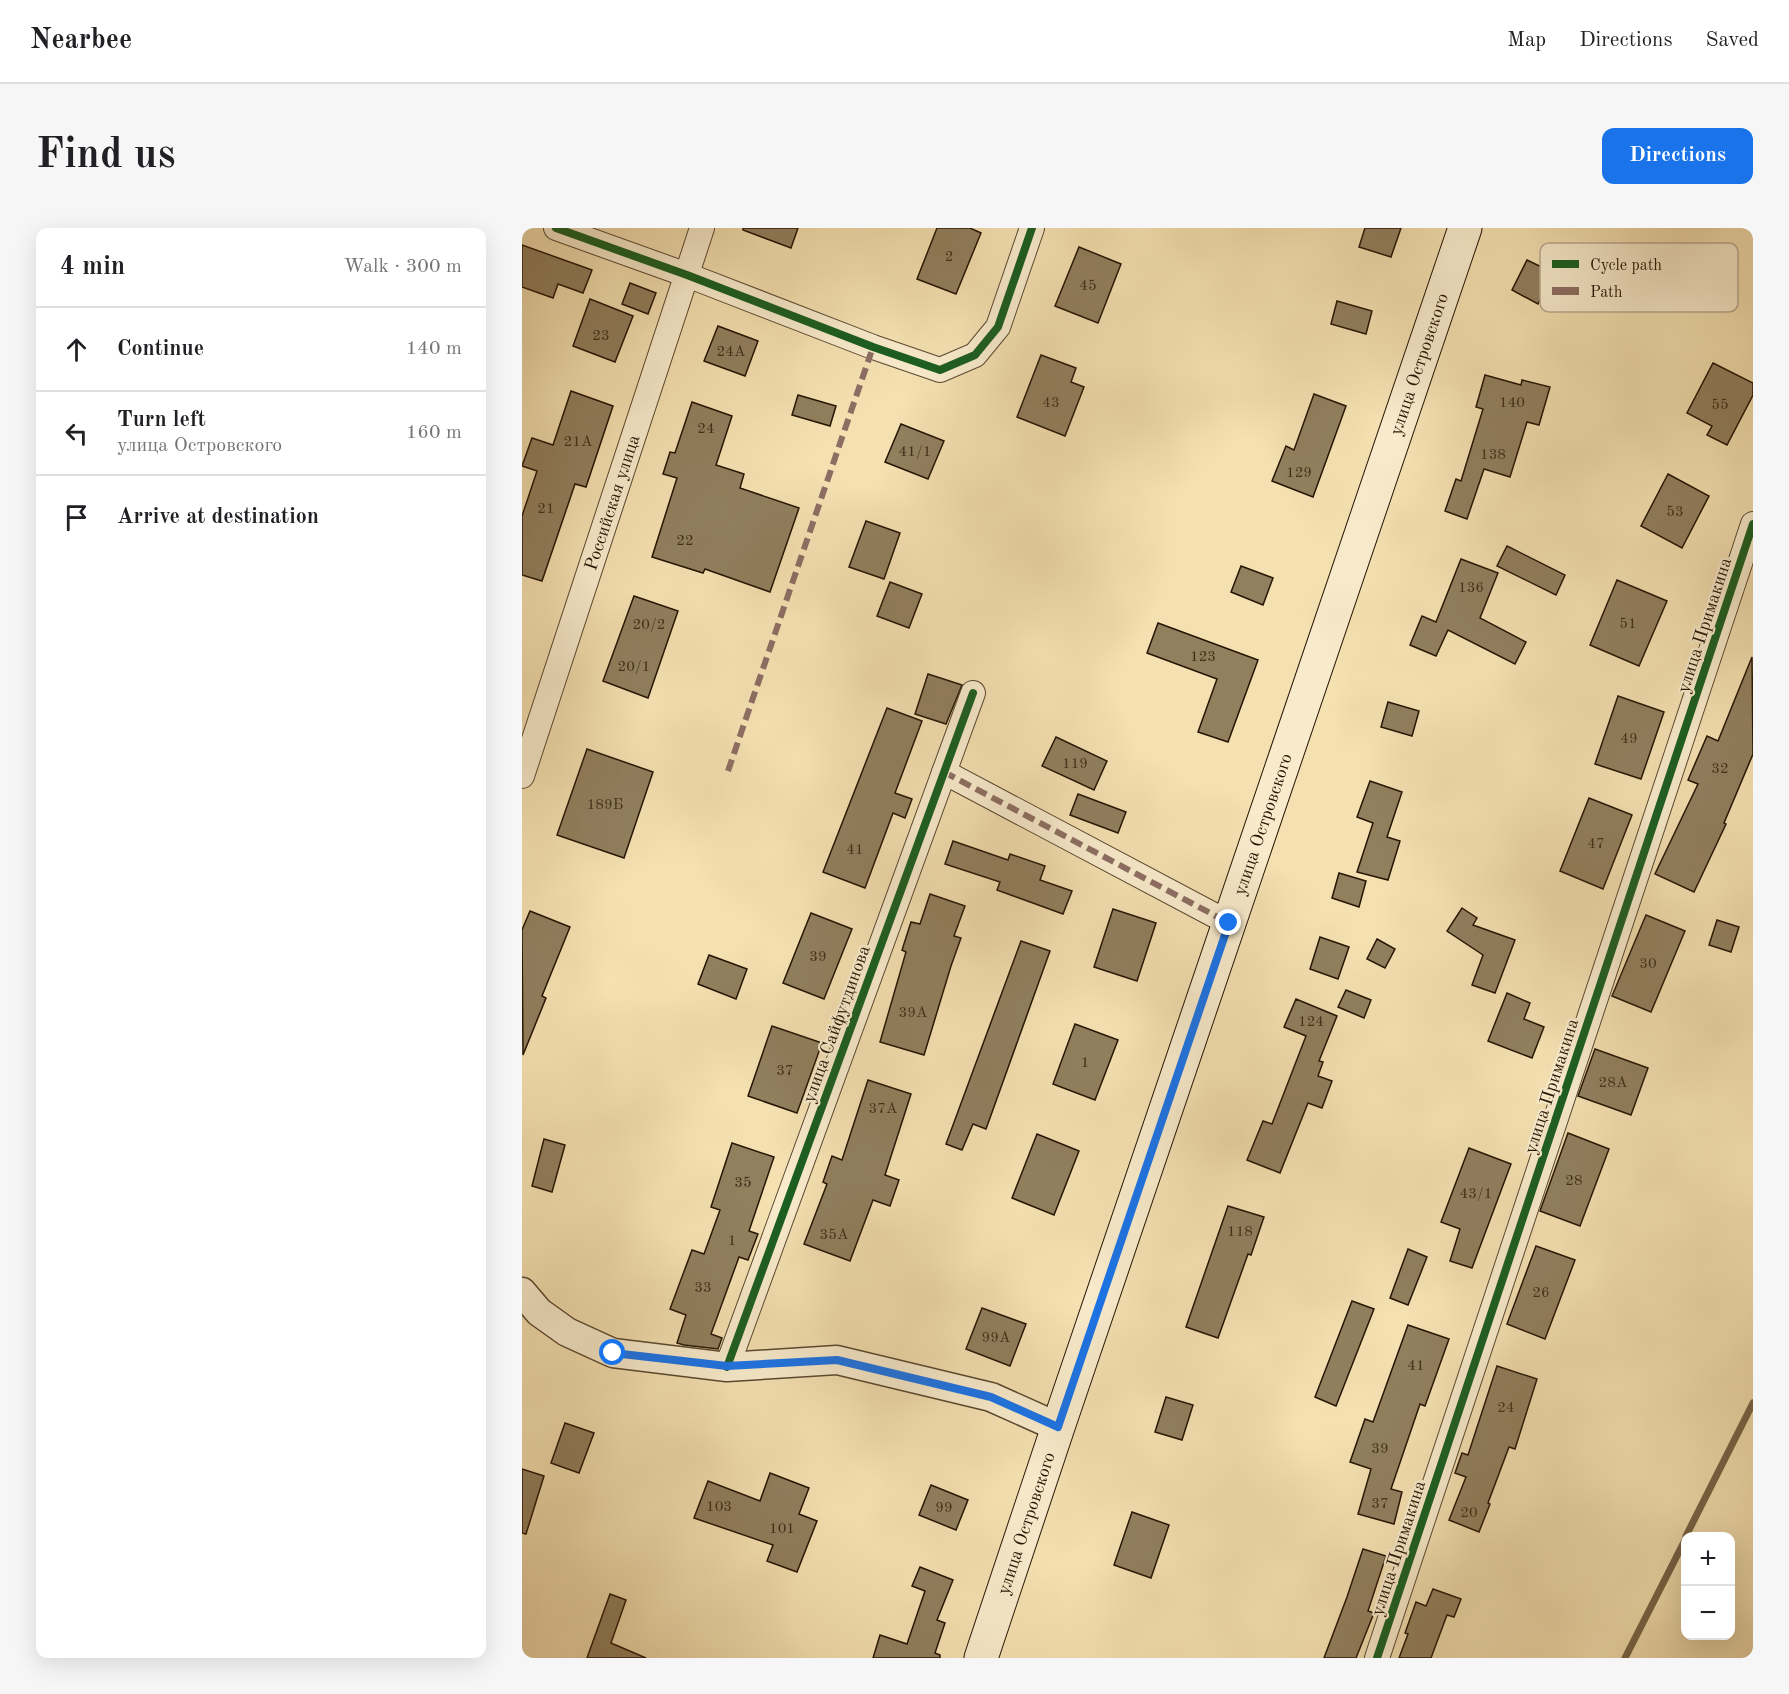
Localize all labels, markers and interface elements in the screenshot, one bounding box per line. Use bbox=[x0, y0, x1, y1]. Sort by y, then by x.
text: Nearbee bbox=[30, 27, 132, 55]
text: Map bbox=[1507, 30, 1546, 51]
text: Directions bbox=[1579, 30, 1673, 51]
text: Saved bbox=[1706, 30, 1759, 51]
button: Directions bbox=[1602, 128, 1753, 184]
text: Find us bbox=[36, 135, 175, 177]
legend bbox=[1540, 243, 1738, 312]
house number: 2 bbox=[945, 250, 953, 265]
text: 4 min bbox=[60, 254, 125, 280]
text: Walk · 300 m bbox=[343, 257, 462, 277]
text: Cycle path bbox=[1590, 258, 1662, 274]
house number: 45 bbox=[1079, 279, 1097, 294]
text: Path bbox=[1590, 285, 1623, 301]
street label: улица Островского bbox=[1387, 291, 1452, 438]
house number: 23 bbox=[592, 329, 610, 344]
icon: ahead bbox=[60, 333, 93, 366]
text: Continue bbox=[117, 338, 204, 360]
text: 140 m bbox=[406, 339, 462, 359]
house number: 24А bbox=[717, 345, 746, 360]
house number: 43 bbox=[1042, 396, 1060, 411]
house number: 140 bbox=[1499, 396, 1525, 411]
house number: 55 bbox=[1711, 398, 1729, 413]
text: Turn left bbox=[117, 409, 206, 431]
icon: left bbox=[60, 417, 93, 450]
house number: 24 bbox=[697, 422, 715, 437]
text: 160 m bbox=[406, 423, 462, 443]
street label: Российская улица bbox=[582, 433, 643, 573]
house number: 21А bbox=[564, 435, 593, 450]
text: улица Островского bbox=[117, 436, 282, 456]
house number: 41/1 bbox=[899, 445, 931, 460]
house number: 138 bbox=[1480, 448, 1506, 463]
house number: 129 bbox=[1286, 466, 1312, 481]
icon: arrive bbox=[60, 501, 93, 534]
house number: 21 bbox=[537, 502, 555, 517]
house number: 53 bbox=[1666, 505, 1684, 520]
text: Arrive at destination bbox=[117, 506, 319, 528]
house number: 22 bbox=[676, 534, 694, 549]
street label: улица Примакина bbox=[1675, 555, 1735, 695]
house number: 136 bbox=[1458, 581, 1484, 596]
house number: 51 bbox=[1619, 617, 1637, 632]
house number: 20/2 bbox=[633, 618, 665, 633]
house number: 123 bbox=[1190, 650, 1216, 665]
house number: 20/1 bbox=[618, 660, 650, 675]
house number: 49 bbox=[1620, 732, 1638, 747]
street label: улица Островского bbox=[1231, 751, 1296, 898]
house number: 119 bbox=[1062, 757, 1088, 772]
house number: 32 bbox=[1711, 762, 1729, 777]
house number: 189Б bbox=[587, 798, 623, 813]
house number: 47 bbox=[1587, 837, 1605, 852]
house number: 41 bbox=[846, 843, 864, 858]
route end bbox=[1215, 909, 1241, 935]
street label: улица Сайфутдинова bbox=[800, 943, 875, 1106]
house number: 39 bbox=[809, 950, 827, 965]
house number: 30 bbox=[1639, 957, 1657, 972]
house number: 39А bbox=[899, 1006, 928, 1021]
house number: 124 bbox=[1298, 1015, 1324, 1030]
street label: улица Примакина bbox=[1522, 1016, 1582, 1156]
house number: 1 bbox=[1081, 1056, 1089, 1071]
house number: 37 bbox=[776, 1064, 794, 1079]
house number: 28А bbox=[1599, 1076, 1628, 1091]
house number: 37А bbox=[869, 1102, 898, 1117]
house number: 28 bbox=[1565, 1174, 1583, 1189]
house number: 35 bbox=[734, 1176, 752, 1191]
house number: 43/1 bbox=[1460, 1187, 1492, 1202]
house number: 118 bbox=[1227, 1225, 1253, 1240]
house number: 35А bbox=[820, 1228, 849, 1243]
house number: 1 bbox=[728, 1234, 736, 1249]
house number: 33 bbox=[694, 1281, 712, 1296]
house number: 26 bbox=[1532, 1286, 1550, 1301]
house number: 99А bbox=[982, 1331, 1011, 1346]
route start bbox=[599, 1339, 625, 1365]
house number: 41 bbox=[1407, 1359, 1425, 1374]
house number: 24 bbox=[1497, 1401, 1515, 1416]
house number: 39 bbox=[1371, 1442, 1389, 1457]
street label: улица Островского bbox=[995, 1450, 1059, 1597]
street label: улица Примакина bbox=[1369, 1478, 1429, 1618]
house number: 37 bbox=[1371, 1497, 1389, 1512]
house number: 103 bbox=[706, 1500, 732, 1515]
house number: 99 bbox=[935, 1501, 953, 1516]
house number: 20 bbox=[1460, 1506, 1478, 1521]
house number: 101 bbox=[769, 1522, 795, 1537]
map controls bbox=[1681, 1532, 1735, 1640]
button: + bbox=[1681, 1532, 1735, 1586]
button: − bbox=[1681, 1586, 1735, 1640]

